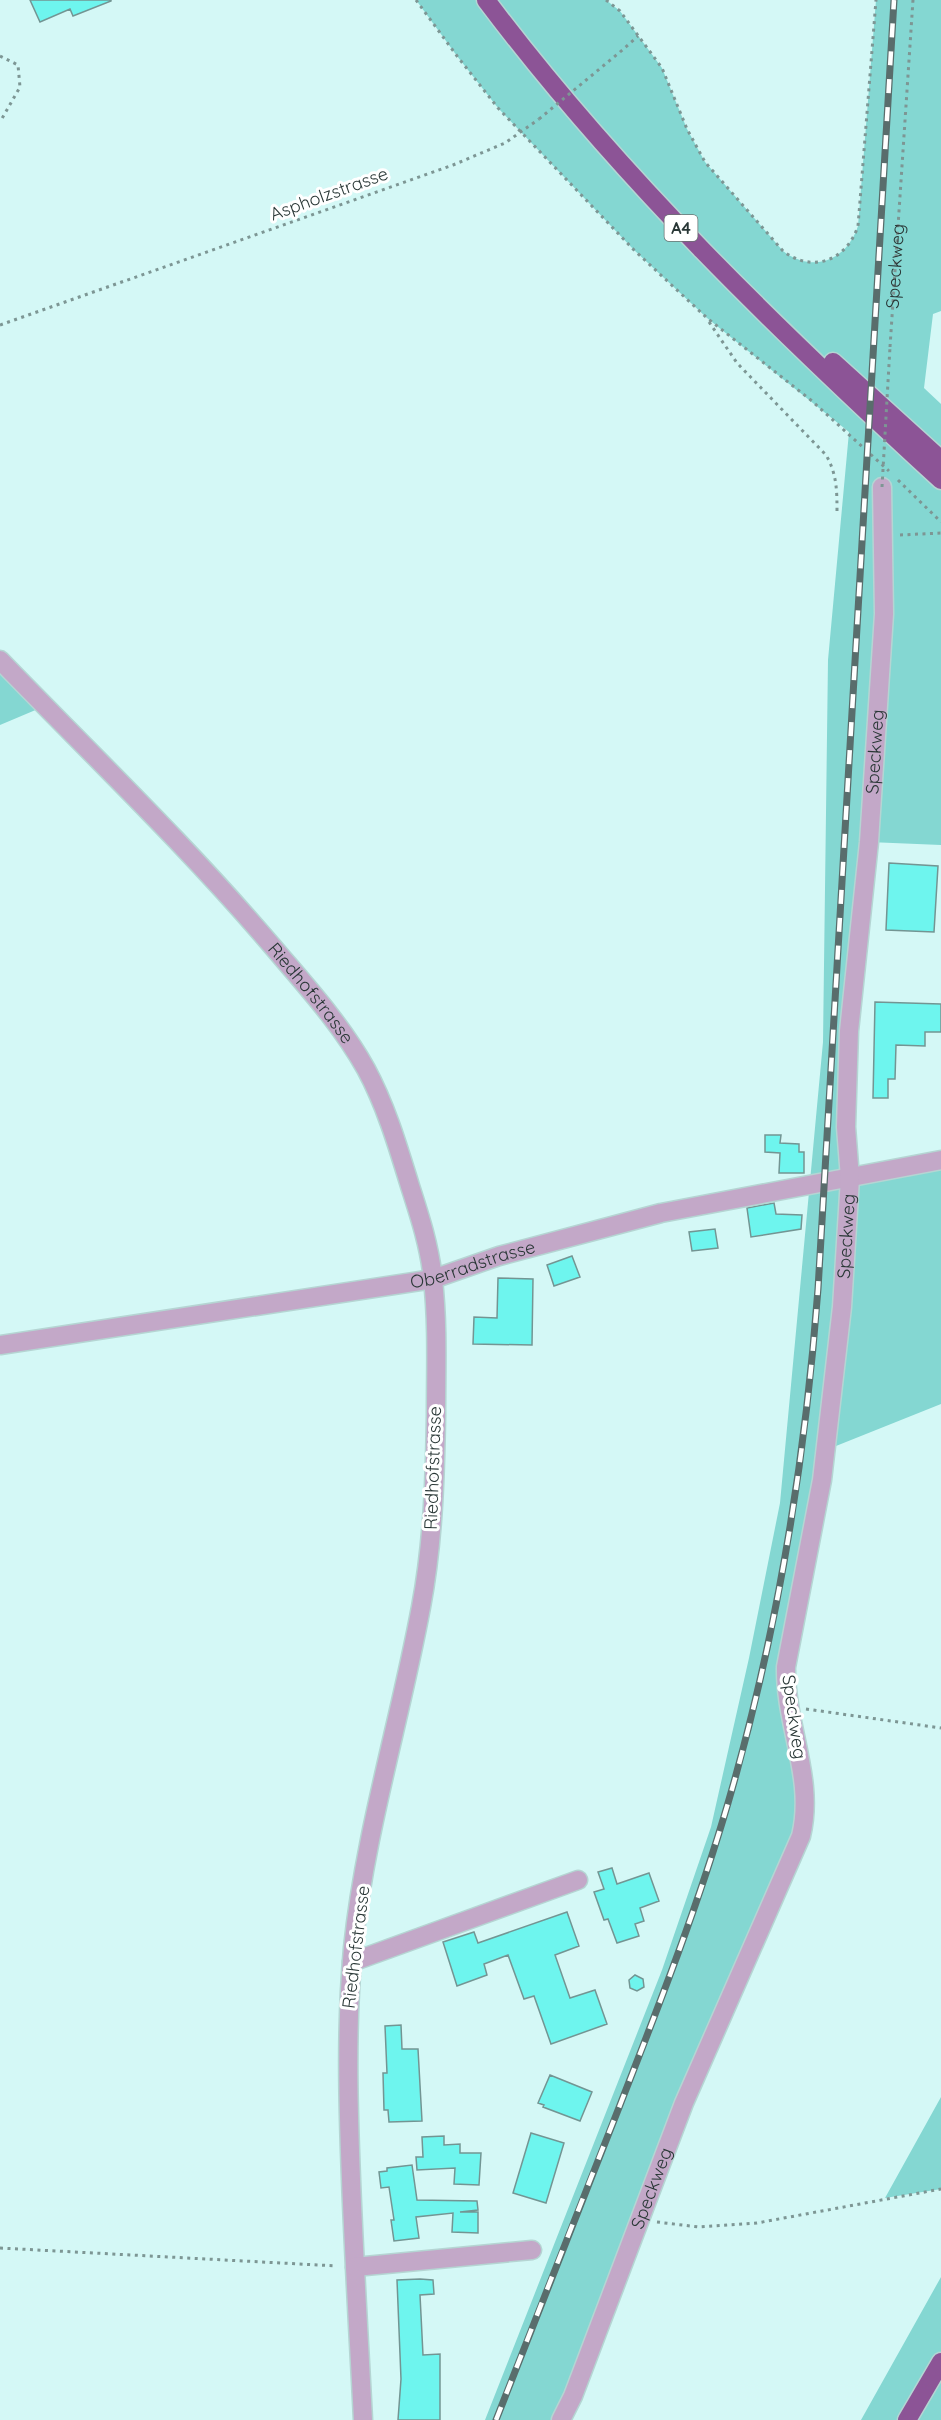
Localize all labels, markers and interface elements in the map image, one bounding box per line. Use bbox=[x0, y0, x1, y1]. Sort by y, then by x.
street label: Aspholzstrasse bbox=[267, 162, 391, 226]
road number: A4 bbox=[664, 215, 698, 241]
street label: Speckweg bbox=[881, 223, 909, 309]
street label: Speckweg bbox=[860, 709, 889, 795]
street label: Riedhofstrasse bbox=[263, 938, 359, 1048]
street label: Speckweg bbox=[832, 1193, 860, 1279]
street label: Oberradstrasse bbox=[409, 1235, 538, 1293]
street label: Riedhofstrasse bbox=[419, 1406, 446, 1530]
street label: Speckweg bbox=[777, 1673, 812, 1761]
street label: Riedhofstrasse bbox=[337, 1884, 374, 2010]
street label: Speckweg bbox=[625, 2144, 677, 2232]

